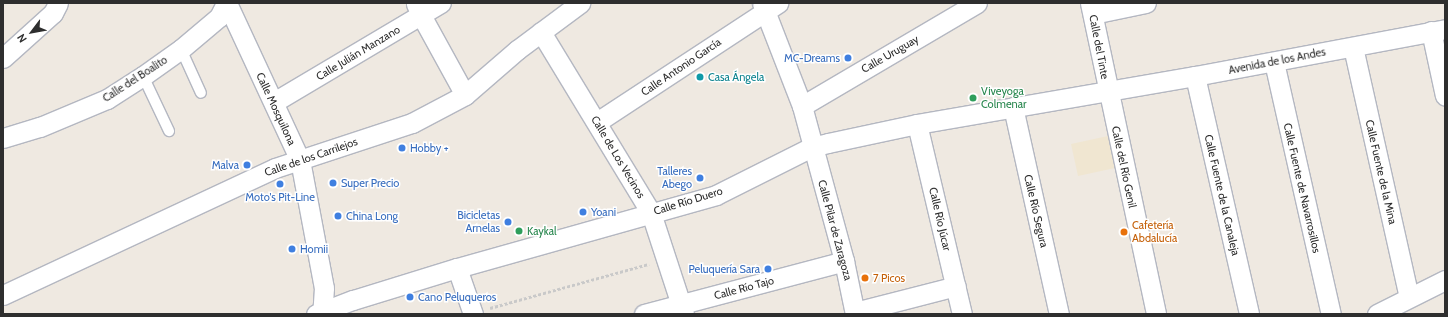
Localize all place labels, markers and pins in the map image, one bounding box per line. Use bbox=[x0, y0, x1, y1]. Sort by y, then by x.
place label: MC-Dreams bbox=[784, 51, 840, 65]
marker: MC-Dreams bbox=[843, 53, 853, 63]
place label: Casa Ángela bbox=[708, 70, 764, 84]
marker: Casa Ángela bbox=[695, 72, 705, 82]
place label: Viveyoga Colmenar bbox=[981, 85, 1026, 111]
marker: Viveyoga Colmenar bbox=[968, 93, 978, 103]
place label: Hobby + bbox=[410, 141, 449, 155]
marker: Hobby + bbox=[397, 143, 407, 153]
place label: Malva bbox=[212, 158, 239, 172]
marker: Malva bbox=[242, 160, 252, 170]
place label: Talleres Abego bbox=[657, 165, 692, 191]
marker: Talleres Abego bbox=[695, 173, 705, 183]
place label: Super Precio bbox=[341, 176, 399, 190]
marker: Super Precio bbox=[328, 178, 338, 188]
marker: Moto's Pit-Line bbox=[275, 179, 285, 189]
place label: Moto's Pit-Line bbox=[245, 190, 315, 204]
place label: Yoani bbox=[591, 205, 616, 219]
marker: Yoani bbox=[578, 207, 588, 217]
place label: China Long bbox=[346, 209, 398, 223]
place label: Bicicletas Arnelas bbox=[457, 209, 500, 235]
marker: China Long bbox=[333, 211, 343, 221]
marker: Bicicletas Arnelas bbox=[503, 217, 513, 227]
place label: Cafetería Abdalucía bbox=[1132, 219, 1177, 245]
place label: Kaykal bbox=[527, 224, 557, 238]
marker: Kaykal bbox=[514, 226, 524, 236]
marker: Cafetería Abdalucía bbox=[1119, 227, 1129, 237]
place label: Homii bbox=[300, 242, 328, 256]
marker: Homii bbox=[287, 244, 297, 254]
place label: Peluquería Sara bbox=[688, 262, 760, 276]
marker: Peluquería Sara bbox=[763, 264, 773, 274]
place label: 7 Picos bbox=[873, 271, 905, 285]
marker: 7 Picos bbox=[860, 273, 870, 283]
place label: Cano Peluqueros bbox=[418, 290, 496, 304]
marker: Cano Peluqueros bbox=[405, 292, 415, 302]

